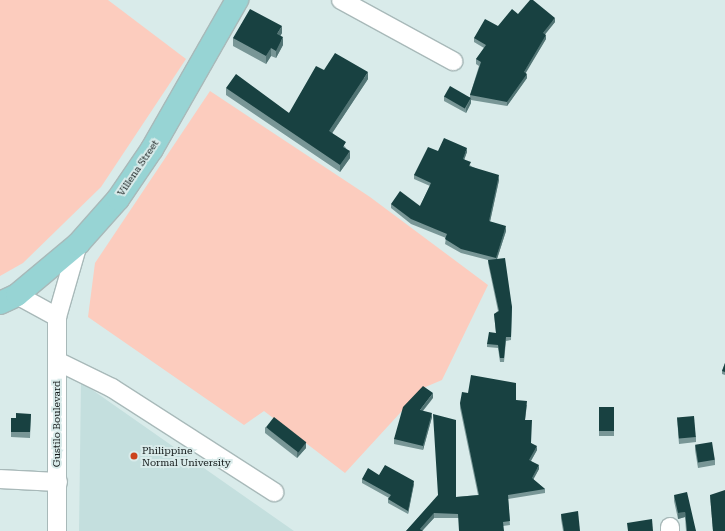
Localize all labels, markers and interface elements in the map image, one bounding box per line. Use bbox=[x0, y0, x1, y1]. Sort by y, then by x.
street label: Villena Street bbox=[115, 138, 161, 198]
street label: Gustilo Boulevard bbox=[51, 381, 63, 467]
place label: Philippine Normal University bbox=[142, 444, 231, 468]
marker: Philippine Normal University bbox=[129, 451, 139, 461]

